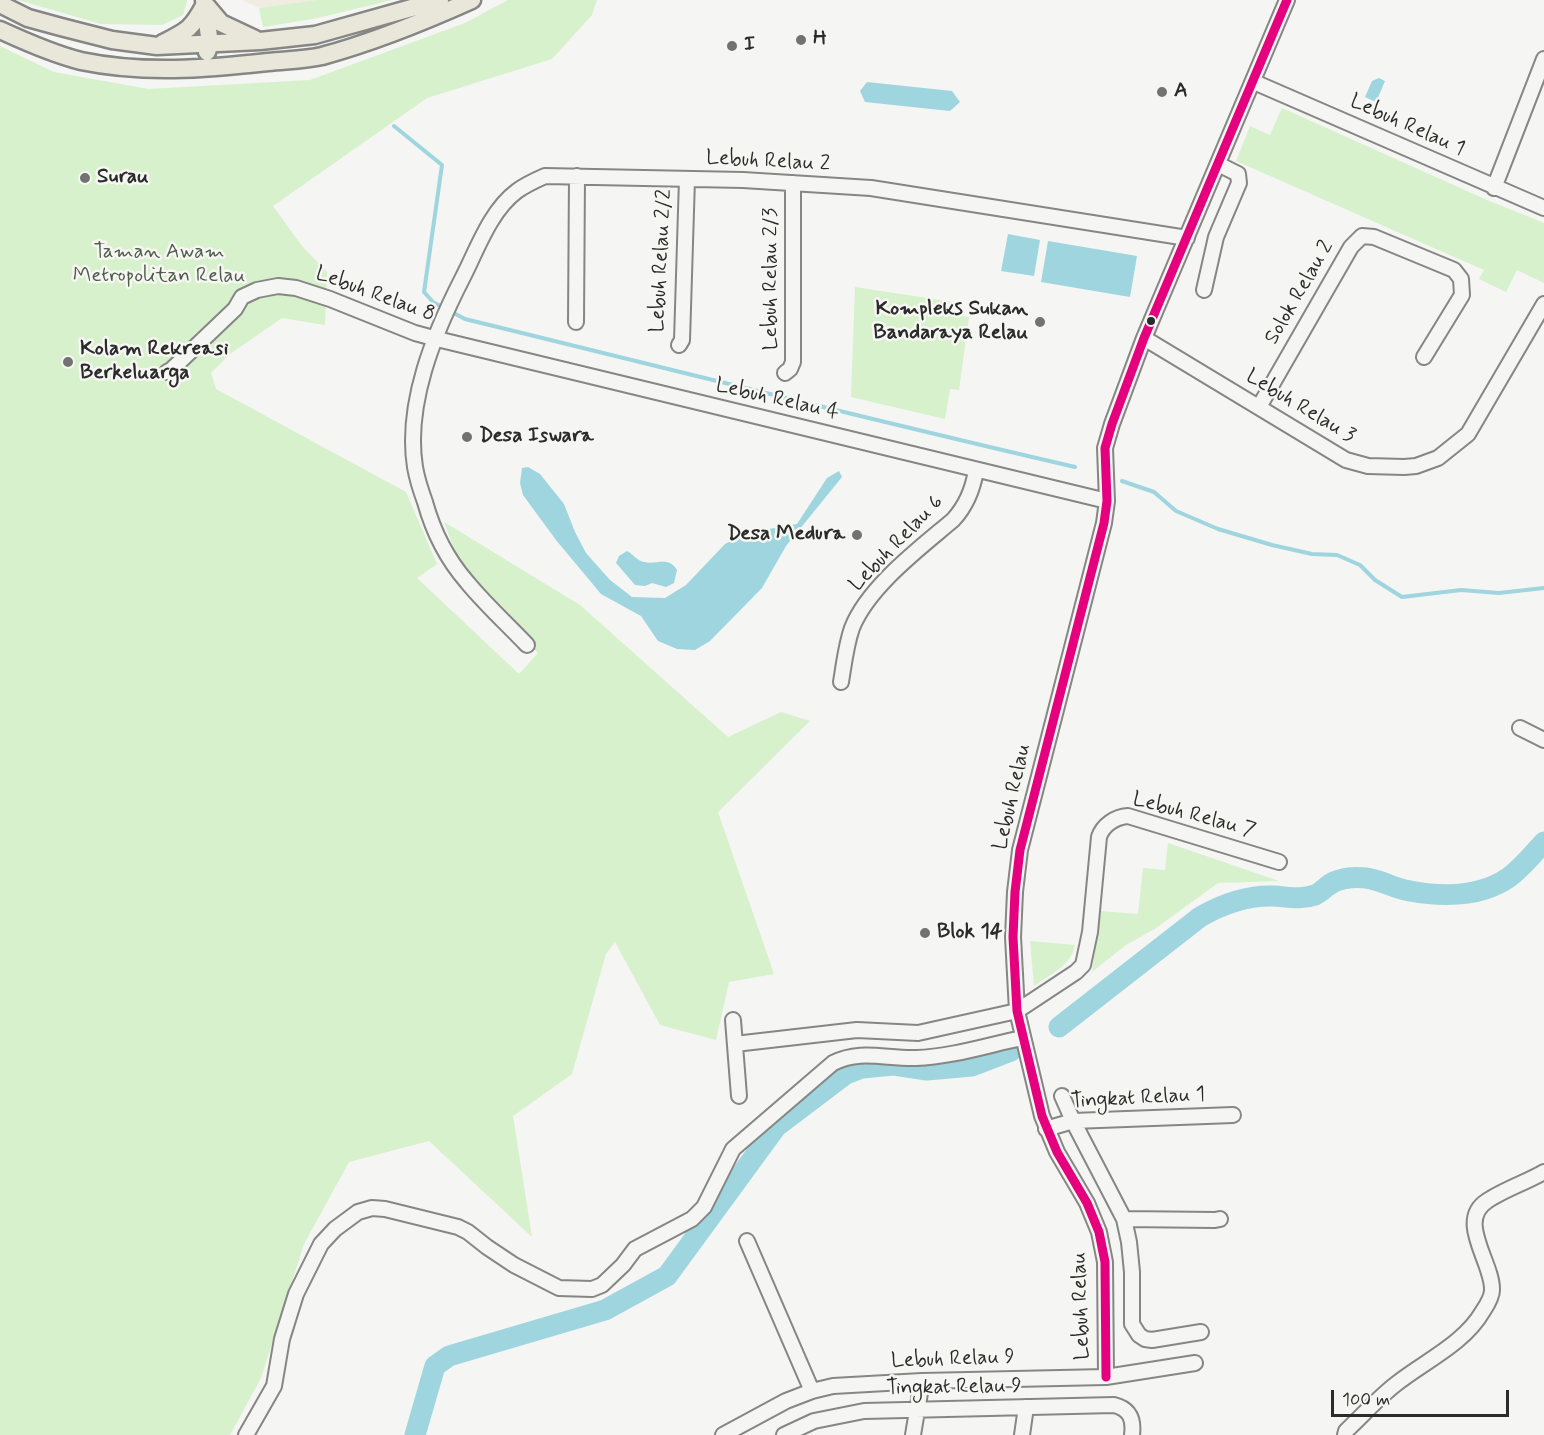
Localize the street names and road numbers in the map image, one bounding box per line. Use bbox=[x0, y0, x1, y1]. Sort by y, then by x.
street label: Lebuh Relau 1 bbox=[1346, 89, 1468, 163]
street label: Lebuh Relau 2 bbox=[705, 146, 831, 178]
street label: Lebuh Relau 2/2 bbox=[646, 189, 678, 333]
street label: Lebuh Relau 2/3 bbox=[759, 208, 785, 350]
street label: Solok Relau 2 bbox=[1260, 237, 1340, 349]
street label: Lebuh Relau 8 bbox=[312, 262, 438, 328]
street label: Lebuh Relau 3 bbox=[1241, 364, 1359, 450]
street label: Lebuh Relau 4 bbox=[713, 374, 841, 426]
street label: Lebuh Relau 6 bbox=[845, 490, 949, 598]
street label: Lebuh Relau bbox=[989, 742, 1037, 852]
street label: Lebuh Relau 7 bbox=[1130, 787, 1258, 845]
street label: Tingkat Relau 1 bbox=[1070, 1083, 1206, 1115]
street label: Lebuh Relau bbox=[1068, 1252, 1096, 1360]
street label: Lebuh Relau 9 bbox=[891, 1345, 1015, 1375]
street label: Tingkat Relau 9 bbox=[886, 1374, 1022, 1402]

